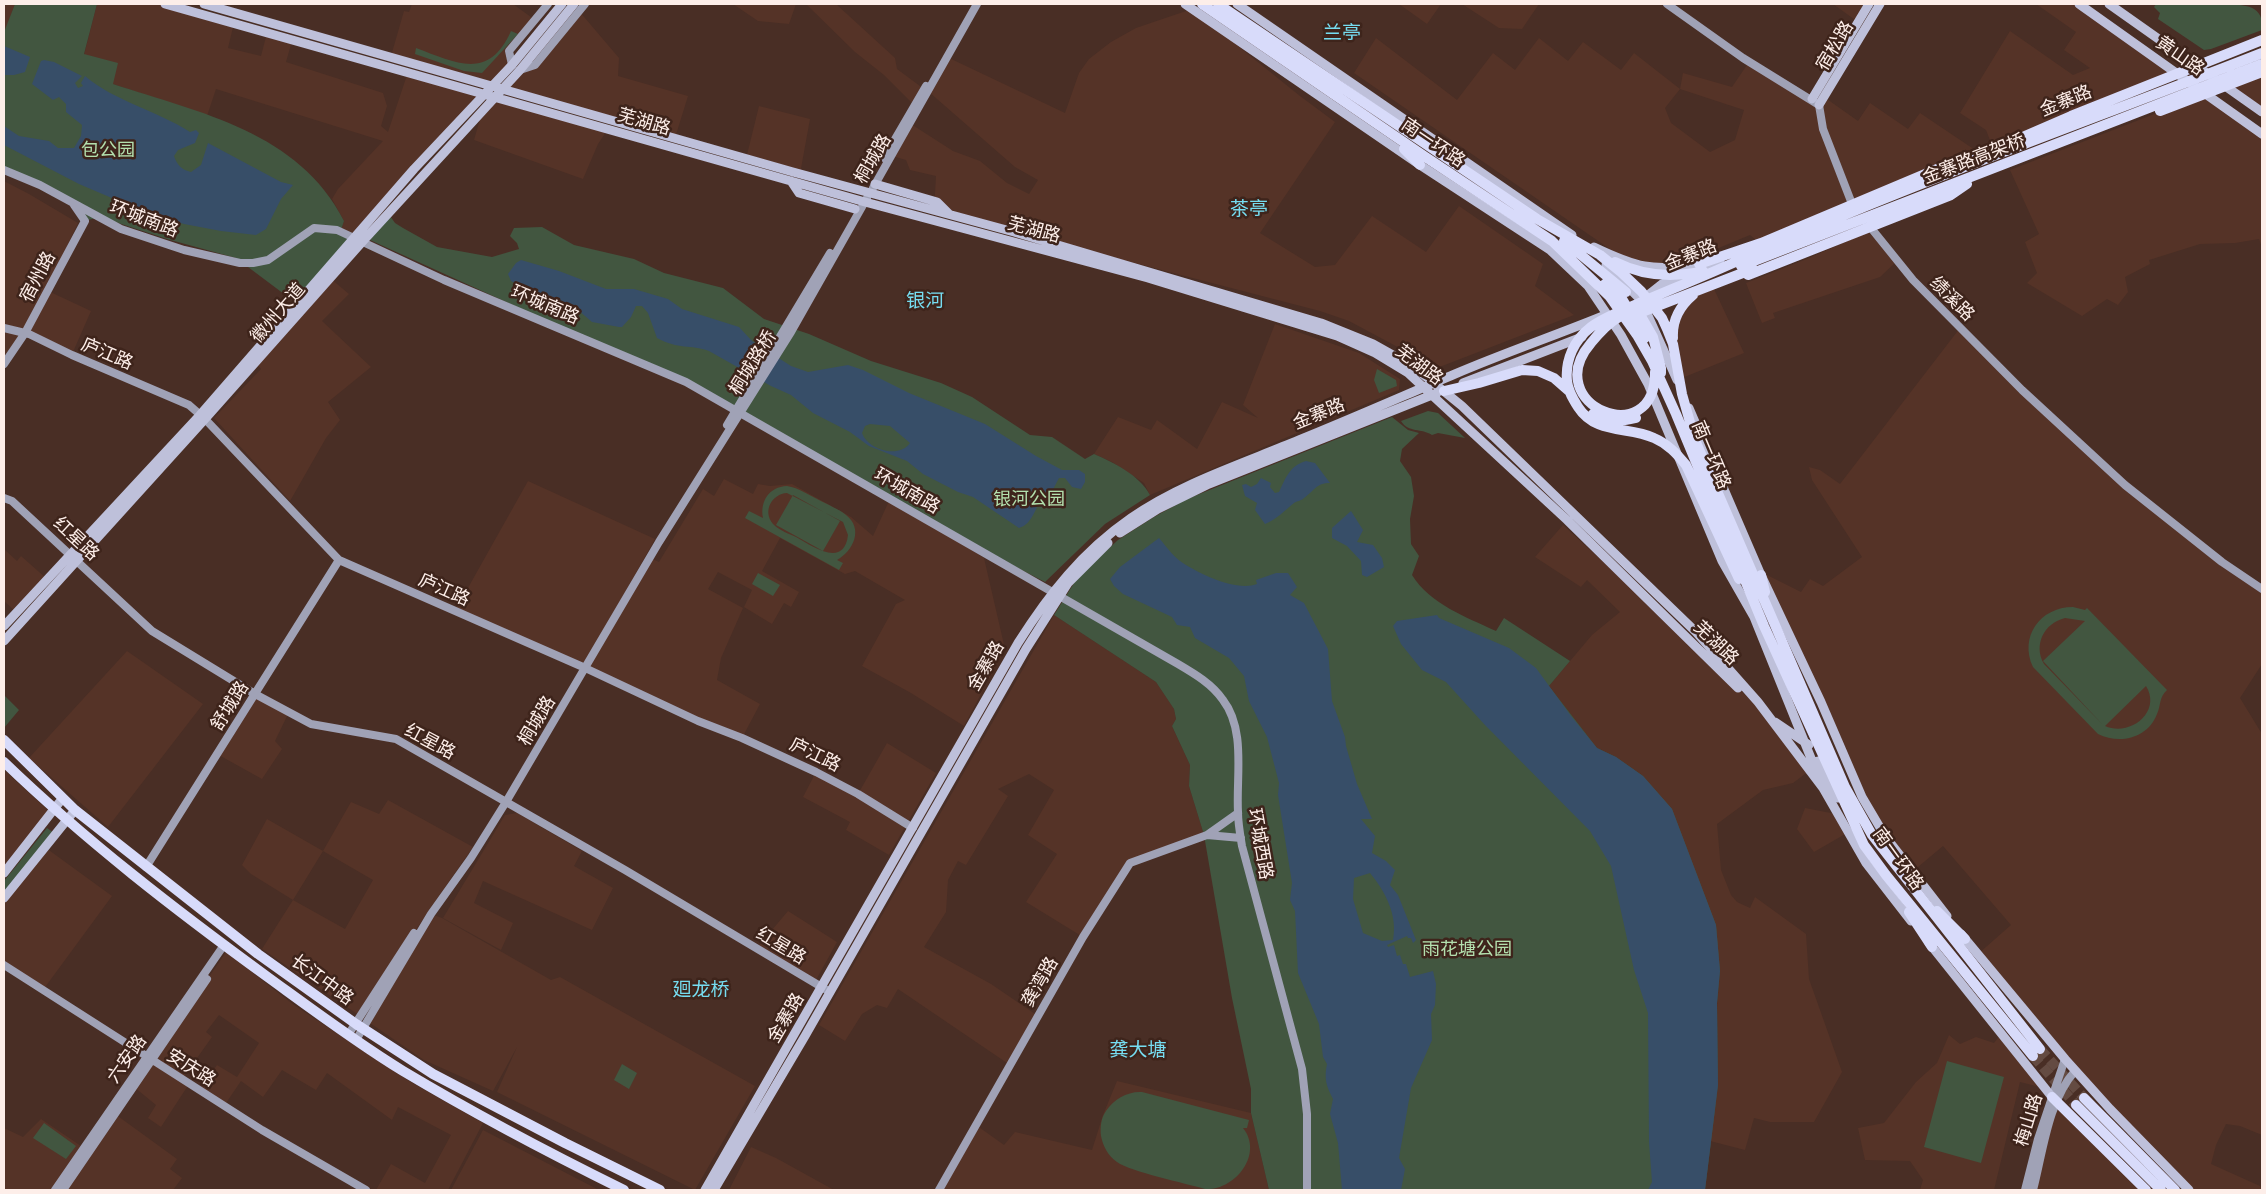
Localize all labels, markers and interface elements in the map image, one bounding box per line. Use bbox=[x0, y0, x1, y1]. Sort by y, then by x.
street label: 宿松路 bbox=[1812, 17, 1858, 75]
district label: 兰亭 bbox=[1323, 22, 1361, 44]
street label: 黄山路 bbox=[2152, 32, 2208, 80]
street label: 金寨路 bbox=[2037, 81, 2095, 121]
street label: 芜湖路 bbox=[615, 104, 673, 140]
street label: 南一环路 bbox=[1397, 114, 1469, 172]
street label: 桐城路 bbox=[850, 130, 896, 188]
street label: 金寨路高架桥 bbox=[1920, 130, 2028, 188]
park label: 包公园 bbox=[81, 140, 135, 162]
street label: 环城南路 bbox=[107, 196, 181, 242]
district label: 茶亭 bbox=[1230, 198, 1268, 220]
street label: 芜湖路 bbox=[1005, 213, 1063, 247]
street label: 金寨路 bbox=[1662, 235, 1720, 275]
street label: 宿州路 bbox=[16, 248, 60, 306]
street label: 绩溪路 bbox=[1925, 272, 1979, 326]
street label: 徽州大道 bbox=[246, 279, 310, 347]
street label: 环城南路 bbox=[508, 281, 582, 329]
district label: 银河 bbox=[906, 290, 944, 312]
street label: 桐城路桥 bbox=[725, 327, 781, 399]
street label: 庐江路 bbox=[78, 334, 136, 374]
street label: 芜湖路 bbox=[1391, 340, 1447, 390]
street label: 金寨路 bbox=[1290, 394, 1348, 434]
street label: 南一环路 bbox=[1687, 418, 1735, 492]
street label: 环城南路 bbox=[870, 464, 944, 518]
park label: 银河公园 bbox=[993, 489, 1065, 511]
street label: 红星路 bbox=[49, 513, 103, 565]
street label: 庐江路 bbox=[415, 569, 473, 611]
street label: 芜湖路 bbox=[1689, 616, 1743, 670]
street label: 金寨路 bbox=[963, 637, 1009, 695]
street label: 舒城路 bbox=[207, 677, 253, 735]
street label: 桐城路 bbox=[514, 692, 560, 750]
street label: 红星路 bbox=[401, 720, 459, 764]
street label: 庐江路 bbox=[786, 733, 844, 777]
street label: 环城西路 bbox=[1243, 807, 1277, 881]
street label: 南一环路 bbox=[1868, 824, 1928, 894]
street label: 红星路 bbox=[752, 923, 810, 969]
park label: 雨花塘公园 bbox=[1422, 939, 1512, 961]
street label: 长江中路 bbox=[287, 950, 357, 1010]
street label: 龚湾路 bbox=[1017, 953, 1063, 1011]
district label: 廻龙桥 bbox=[673, 979, 729, 1001]
street label: 金寨路 bbox=[763, 989, 809, 1047]
street label: 六安路 bbox=[103, 1031, 151, 1087]
district label: 龚大塘 bbox=[1110, 1039, 1166, 1061]
street label: 安庆路 bbox=[162, 1045, 220, 1091]
street label: 梅山路 bbox=[2011, 1091, 2047, 1149]

